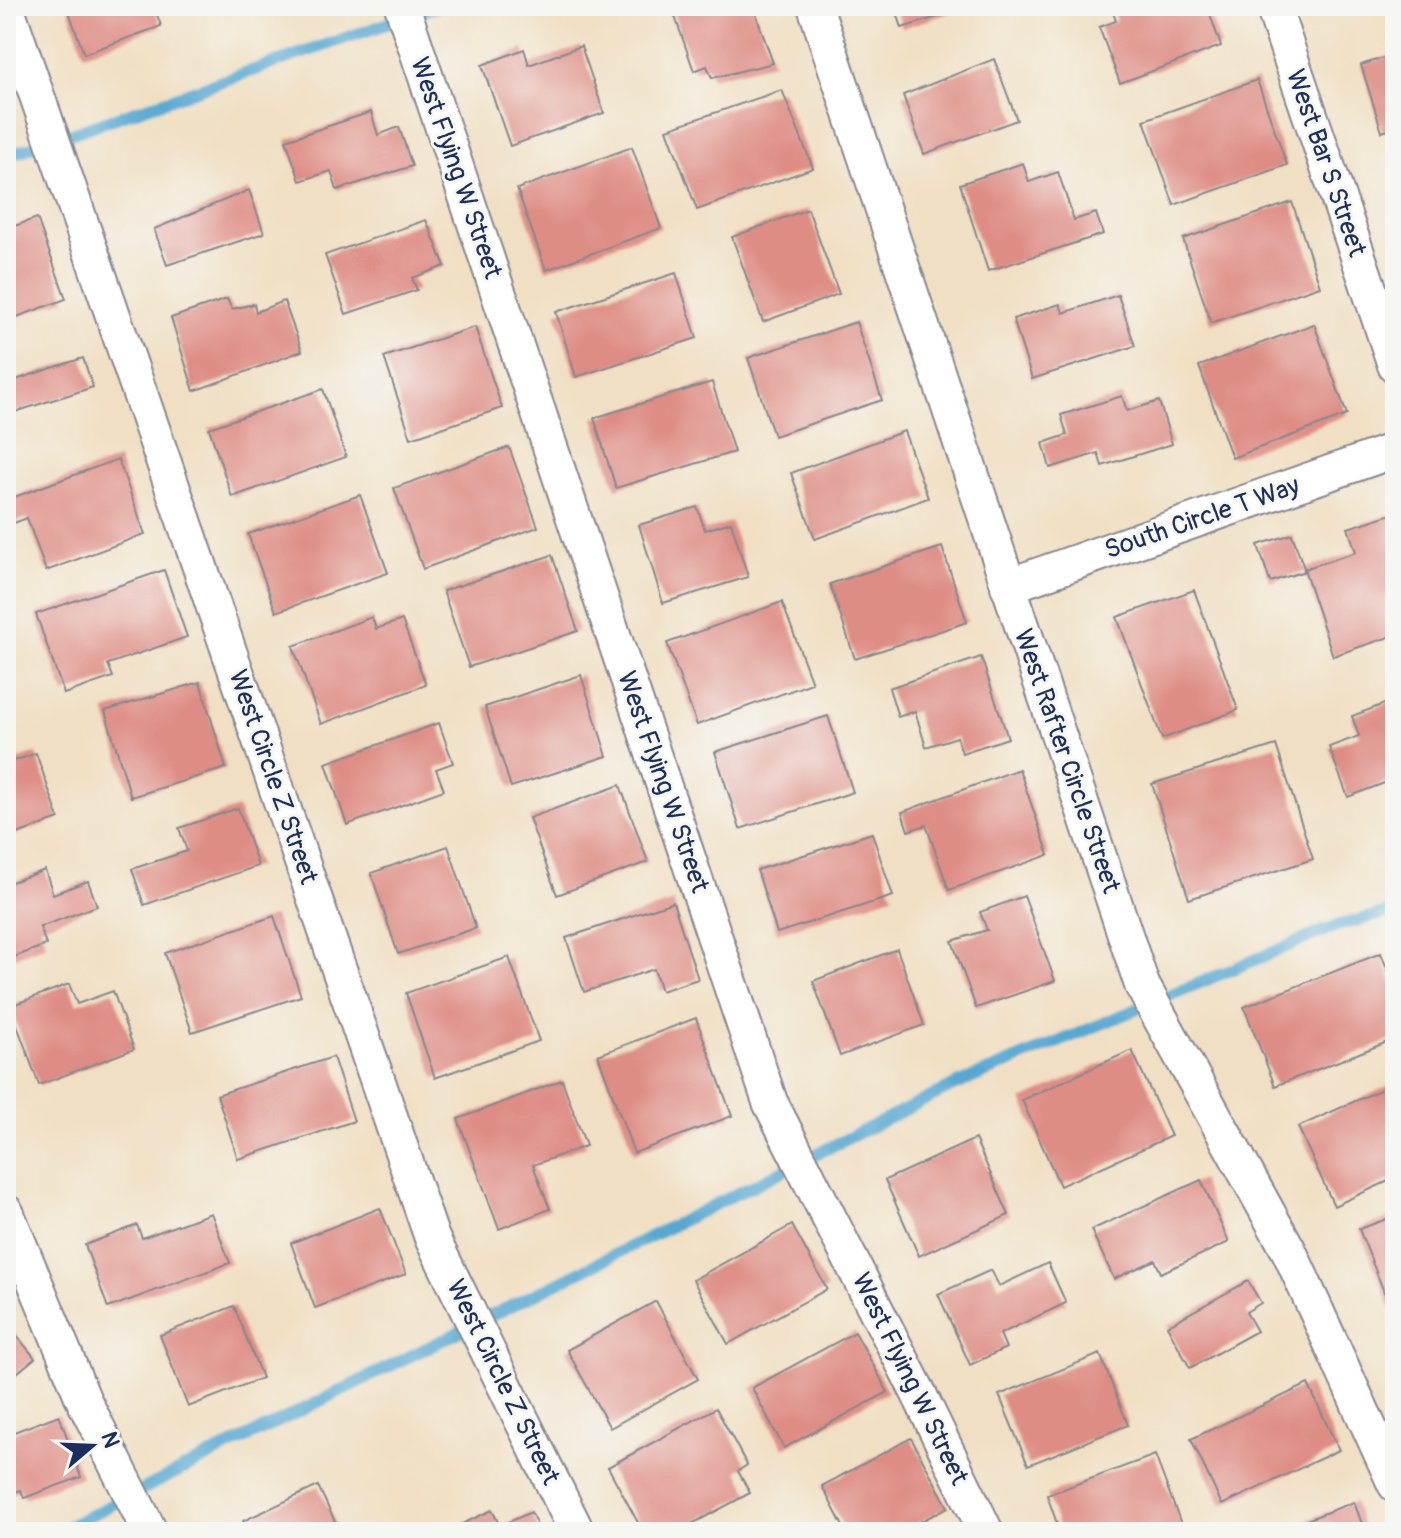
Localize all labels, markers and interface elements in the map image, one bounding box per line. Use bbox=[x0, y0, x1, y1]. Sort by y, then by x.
street label: West Flying W Street bbox=[403, 53, 509, 283]
street label: West Bar S Street bbox=[1279, 65, 1373, 261]
street label: South Circle T Way bbox=[1100, 470, 1304, 566]
street label: West Rafter Circle Street bbox=[1007, 625, 1127, 898]
street label: West Circle Z Street bbox=[221, 666, 325, 889]
street label: West Flying W Street bbox=[610, 667, 716, 897]
street label: West Flying W Street bbox=[845, 1268, 975, 1491]
street label: West Circle Z Street bbox=[439, 1274, 567, 1490]
north arrow bbox=[52, 1406, 132, 1486]
text: N bbox=[94, 1428, 126, 1452]

